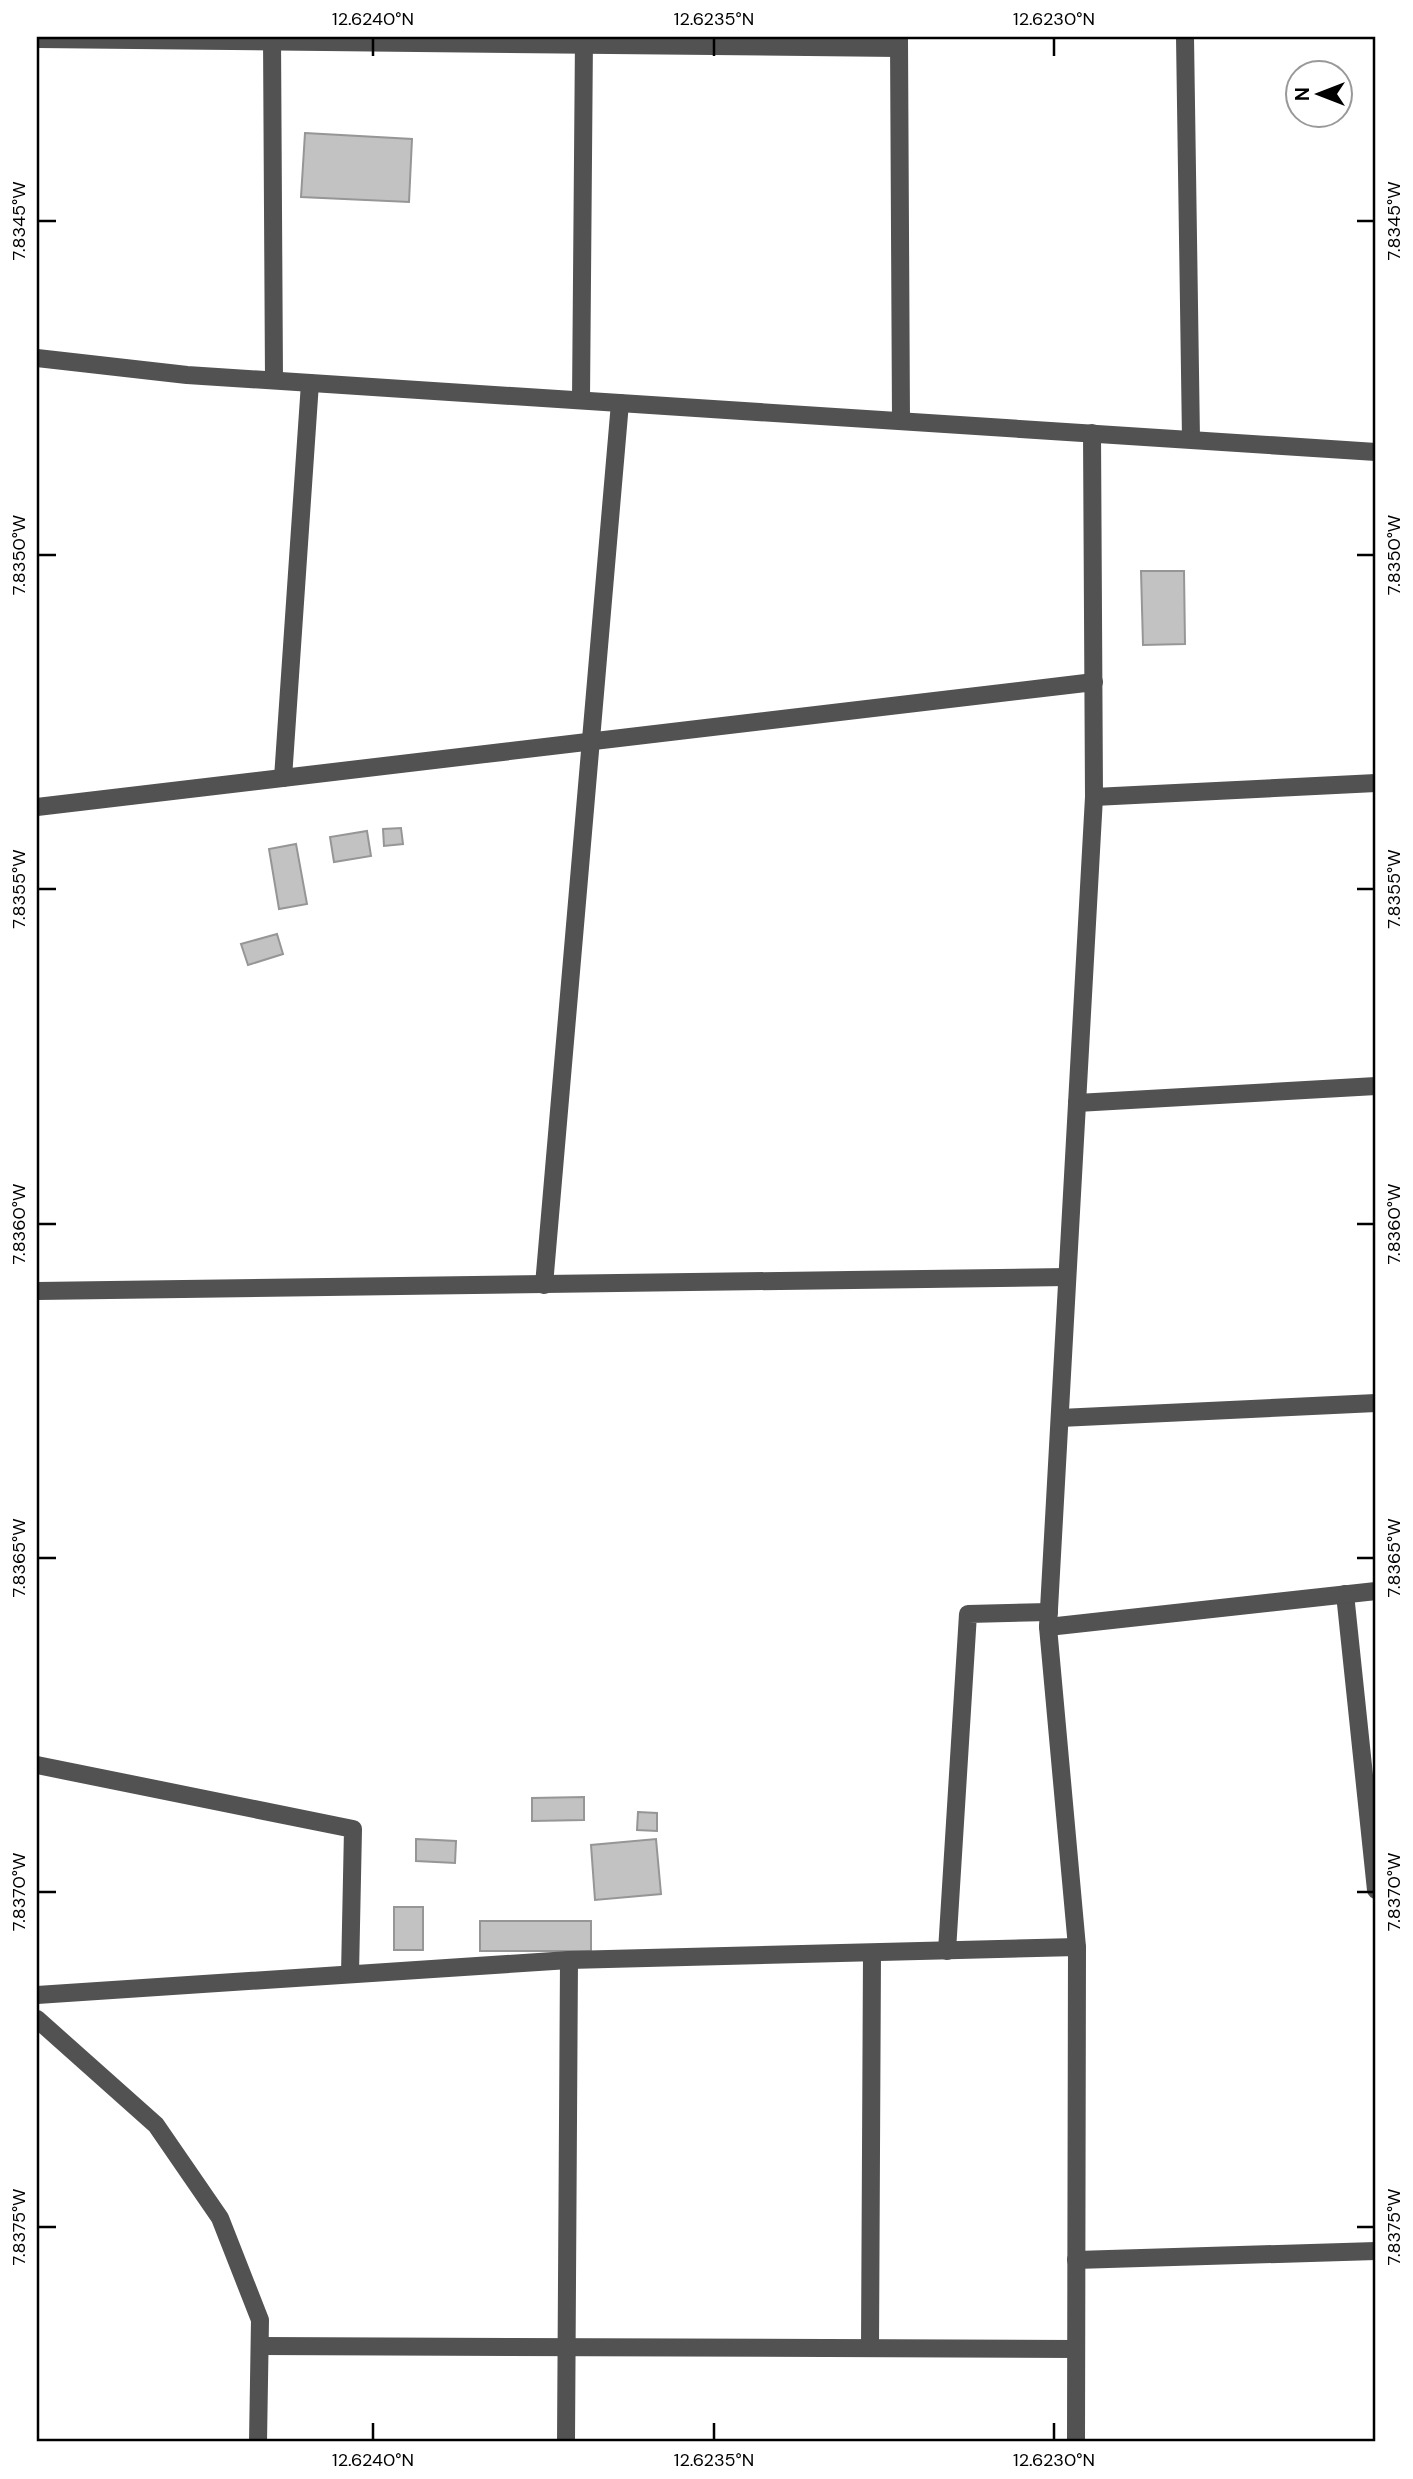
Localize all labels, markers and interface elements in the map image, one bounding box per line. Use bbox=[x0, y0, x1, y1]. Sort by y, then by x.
text: 12.6240°N bbox=[332, 7, 414, 31]
text: 12.6235°N bbox=[674, 7, 754, 31]
text: 12.6230°N bbox=[1013, 7, 1095, 31]
north arrow bbox=[1284, 60, 1354, 130]
text: N bbox=[1290, 87, 1315, 101]
text: 7.8345°W bbox=[7, 181, 31, 261]
text: 7.8345°W bbox=[1382, 181, 1406, 261]
text: 7.8350°W bbox=[7, 515, 31, 595]
text: 7.8350°W bbox=[1382, 515, 1406, 595]
text: 7.8355°W bbox=[7, 849, 31, 929]
text: 7.8355°W bbox=[1382, 849, 1406, 929]
text: 7.8360°W bbox=[7, 1184, 31, 1264]
text: 7.8360°W bbox=[1382, 1184, 1406, 1264]
text: 7.8365°W bbox=[7, 1518, 31, 1598]
text: 7.8365°W bbox=[1382, 1518, 1406, 1598]
text: 7.8370°W bbox=[7, 1853, 31, 1931]
text: 7.8370°W bbox=[1382, 1853, 1406, 1931]
text: 7.8375°W bbox=[7, 2188, 31, 2266]
text: 7.8375°W bbox=[1382, 2188, 1406, 2266]
text: 12.6240°N bbox=[332, 2448, 414, 2472]
text: 12.6235°N bbox=[674, 2448, 754, 2472]
text: 12.6230°N bbox=[1013, 2448, 1095, 2472]

